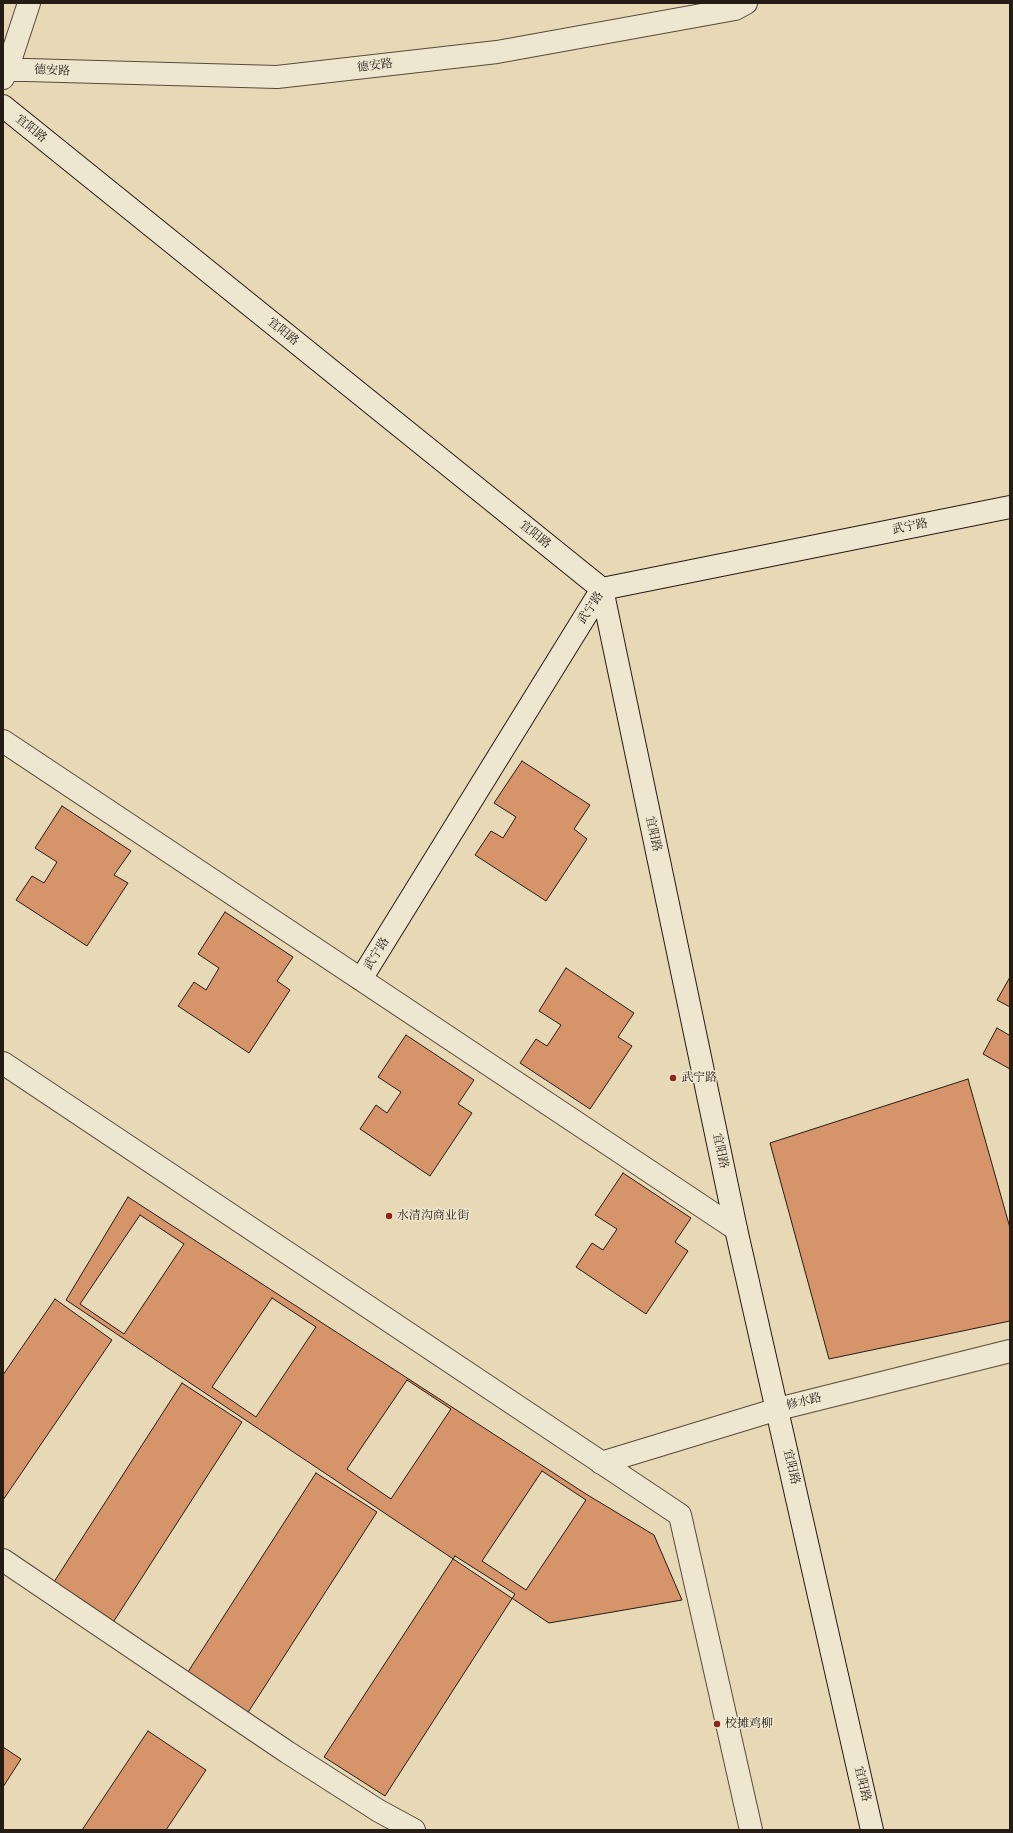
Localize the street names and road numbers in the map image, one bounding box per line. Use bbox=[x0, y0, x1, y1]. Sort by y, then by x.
street label: 德安路 bbox=[356, 57, 394, 75]
street label: 德安路 bbox=[34, 63, 70, 79]
street label: 宜阳路 bbox=[12, 112, 50, 146]
street label: 宜阳路 bbox=[264, 315, 302, 349]
street label: 武宁路 bbox=[891, 516, 929, 538]
street label: 宜阳路 bbox=[516, 518, 554, 552]
street label: 武宁路 bbox=[575, 589, 607, 627]
street label: 宜阳路 bbox=[642, 815, 664, 853]
street label: 武宁路 bbox=[361, 935, 393, 973]
street label: 宜阳路 bbox=[709, 1132, 731, 1170]
street label: 修水路 bbox=[785, 1391, 823, 1413]
street label: 宜阳路 bbox=[780, 1448, 802, 1486]
street label: 宜阳路 bbox=[851, 1765, 873, 1803]

